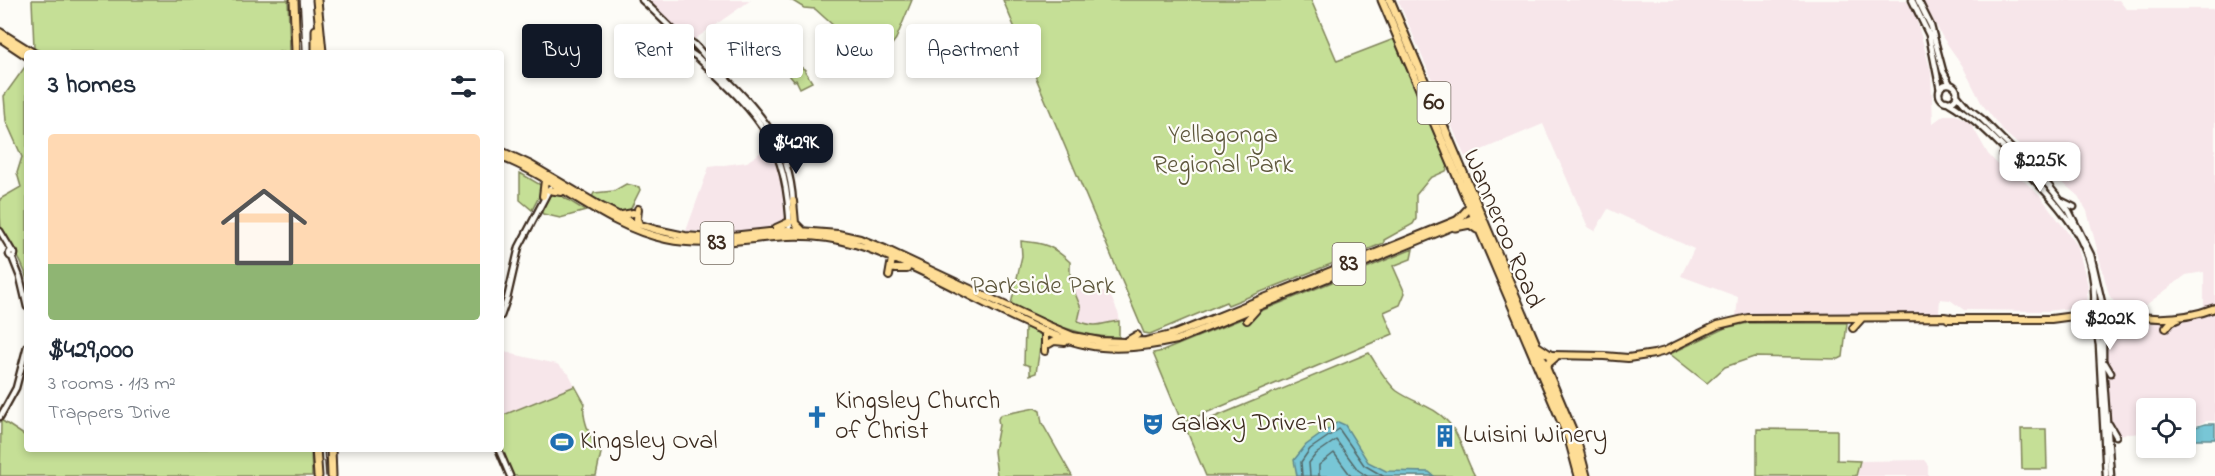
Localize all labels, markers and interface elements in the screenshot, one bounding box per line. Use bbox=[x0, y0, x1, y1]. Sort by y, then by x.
chip: Buy bbox=[522, 24, 602, 78]
chip: Rent bbox=[614, 24, 694, 78]
chip: Filters bbox=[706, 24, 803, 78]
chip: New bbox=[815, 24, 894, 78]
chip: Apartment bbox=[906, 24, 1041, 78]
text: 3 homes bbox=[48, 67, 136, 105]
icon: filters bbox=[447, 70, 480, 103]
road number: 60 bbox=[1418, 82, 1450, 124]
park label: Yellagonga Regional Park bbox=[1153, 117, 1294, 185]
pin: $429K bbox=[754, 124, 838, 175]
text: $429K bbox=[773, 129, 819, 158]
pin: $225K bbox=[1998, 142, 2082, 193]
street label: Wanneroo Road bbox=[1451, 144, 1553, 315]
text: $225K bbox=[2013, 147, 2067, 176]
icon: home bbox=[210, 173, 318, 281]
road number: 83 bbox=[700, 222, 734, 264]
road number: 83 bbox=[1332, 243, 1366, 285]
park label: Parkside Park bbox=[971, 268, 1116, 306]
pin: $202K bbox=[2068, 300, 2152, 351]
text: $202K bbox=[2085, 305, 2135, 334]
text: $429,000 bbox=[48, 332, 133, 370]
text: 3 rooms · 113 m² bbox=[48, 370, 176, 399]
place label: Kingsley Church of Christ bbox=[835, 383, 1000, 451]
map controls bbox=[2136, 398, 2196, 458]
button: locate bbox=[2136, 398, 2196, 458]
text: Trappers Drive bbox=[48, 399, 170, 428]
church icon: Kingsley Church of Christ bbox=[804, 404, 830, 430]
place label: Galaxy Drive-In bbox=[1171, 405, 1335, 443]
theatre icon: Galaxy Drive-In bbox=[1140, 411, 1166, 437]
place label: Luisini Winery bbox=[1463, 417, 1607, 455]
place label: Kingsley Oval bbox=[580, 423, 718, 461]
building icon: Luisini Winery bbox=[1432, 423, 1458, 449]
sports icon: Kingsley Oval bbox=[549, 429, 575, 455]

